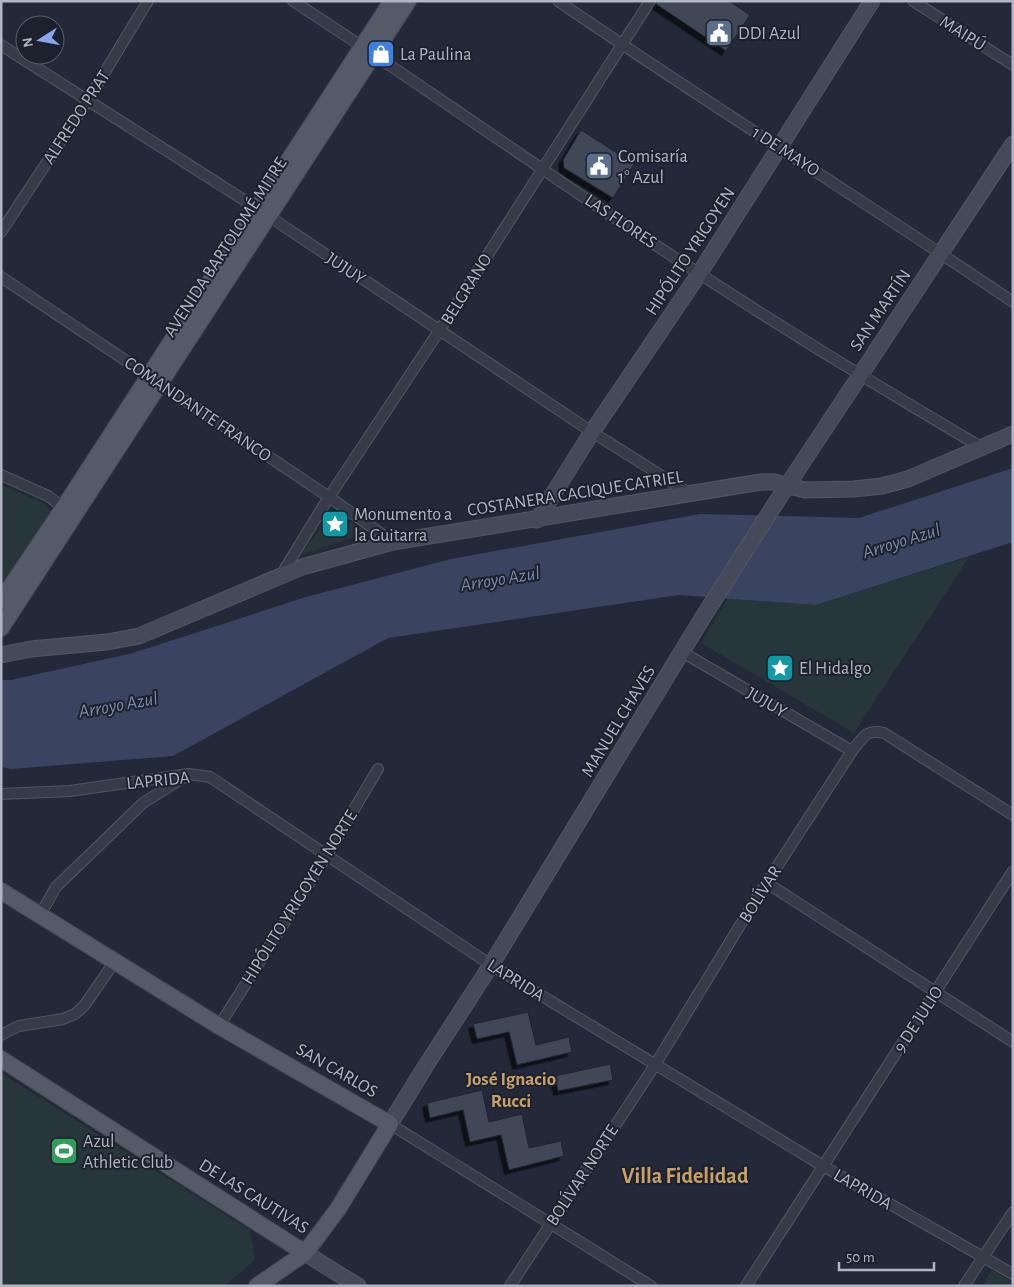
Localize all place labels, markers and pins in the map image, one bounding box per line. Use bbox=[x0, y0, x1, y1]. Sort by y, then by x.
public building icon: DDI Azul bbox=[704, 18, 734, 48]
place label: DDI Azul bbox=[738, 25, 801, 43]
shop icon: La Paulina bbox=[366, 39, 396, 69]
place label: La Paulina bbox=[400, 46, 472, 64]
place label: Comisaría 1° Azul bbox=[618, 148, 688, 187]
public building icon: Comisaría 1° Azul bbox=[584, 151, 614, 181]
place label: Monumento a la Guitarra bbox=[354, 506, 452, 545]
place icon: Monumento a la Guitarra bbox=[320, 509, 350, 539]
place icon: El Hidalgo bbox=[765, 653, 795, 683]
place label: El Hidalgo bbox=[799, 660, 872, 678]
place label: Azul Athletic Club bbox=[83, 1133, 173, 1172]
sports icon: Azul Athletic Club bbox=[49, 1136, 79, 1166]

